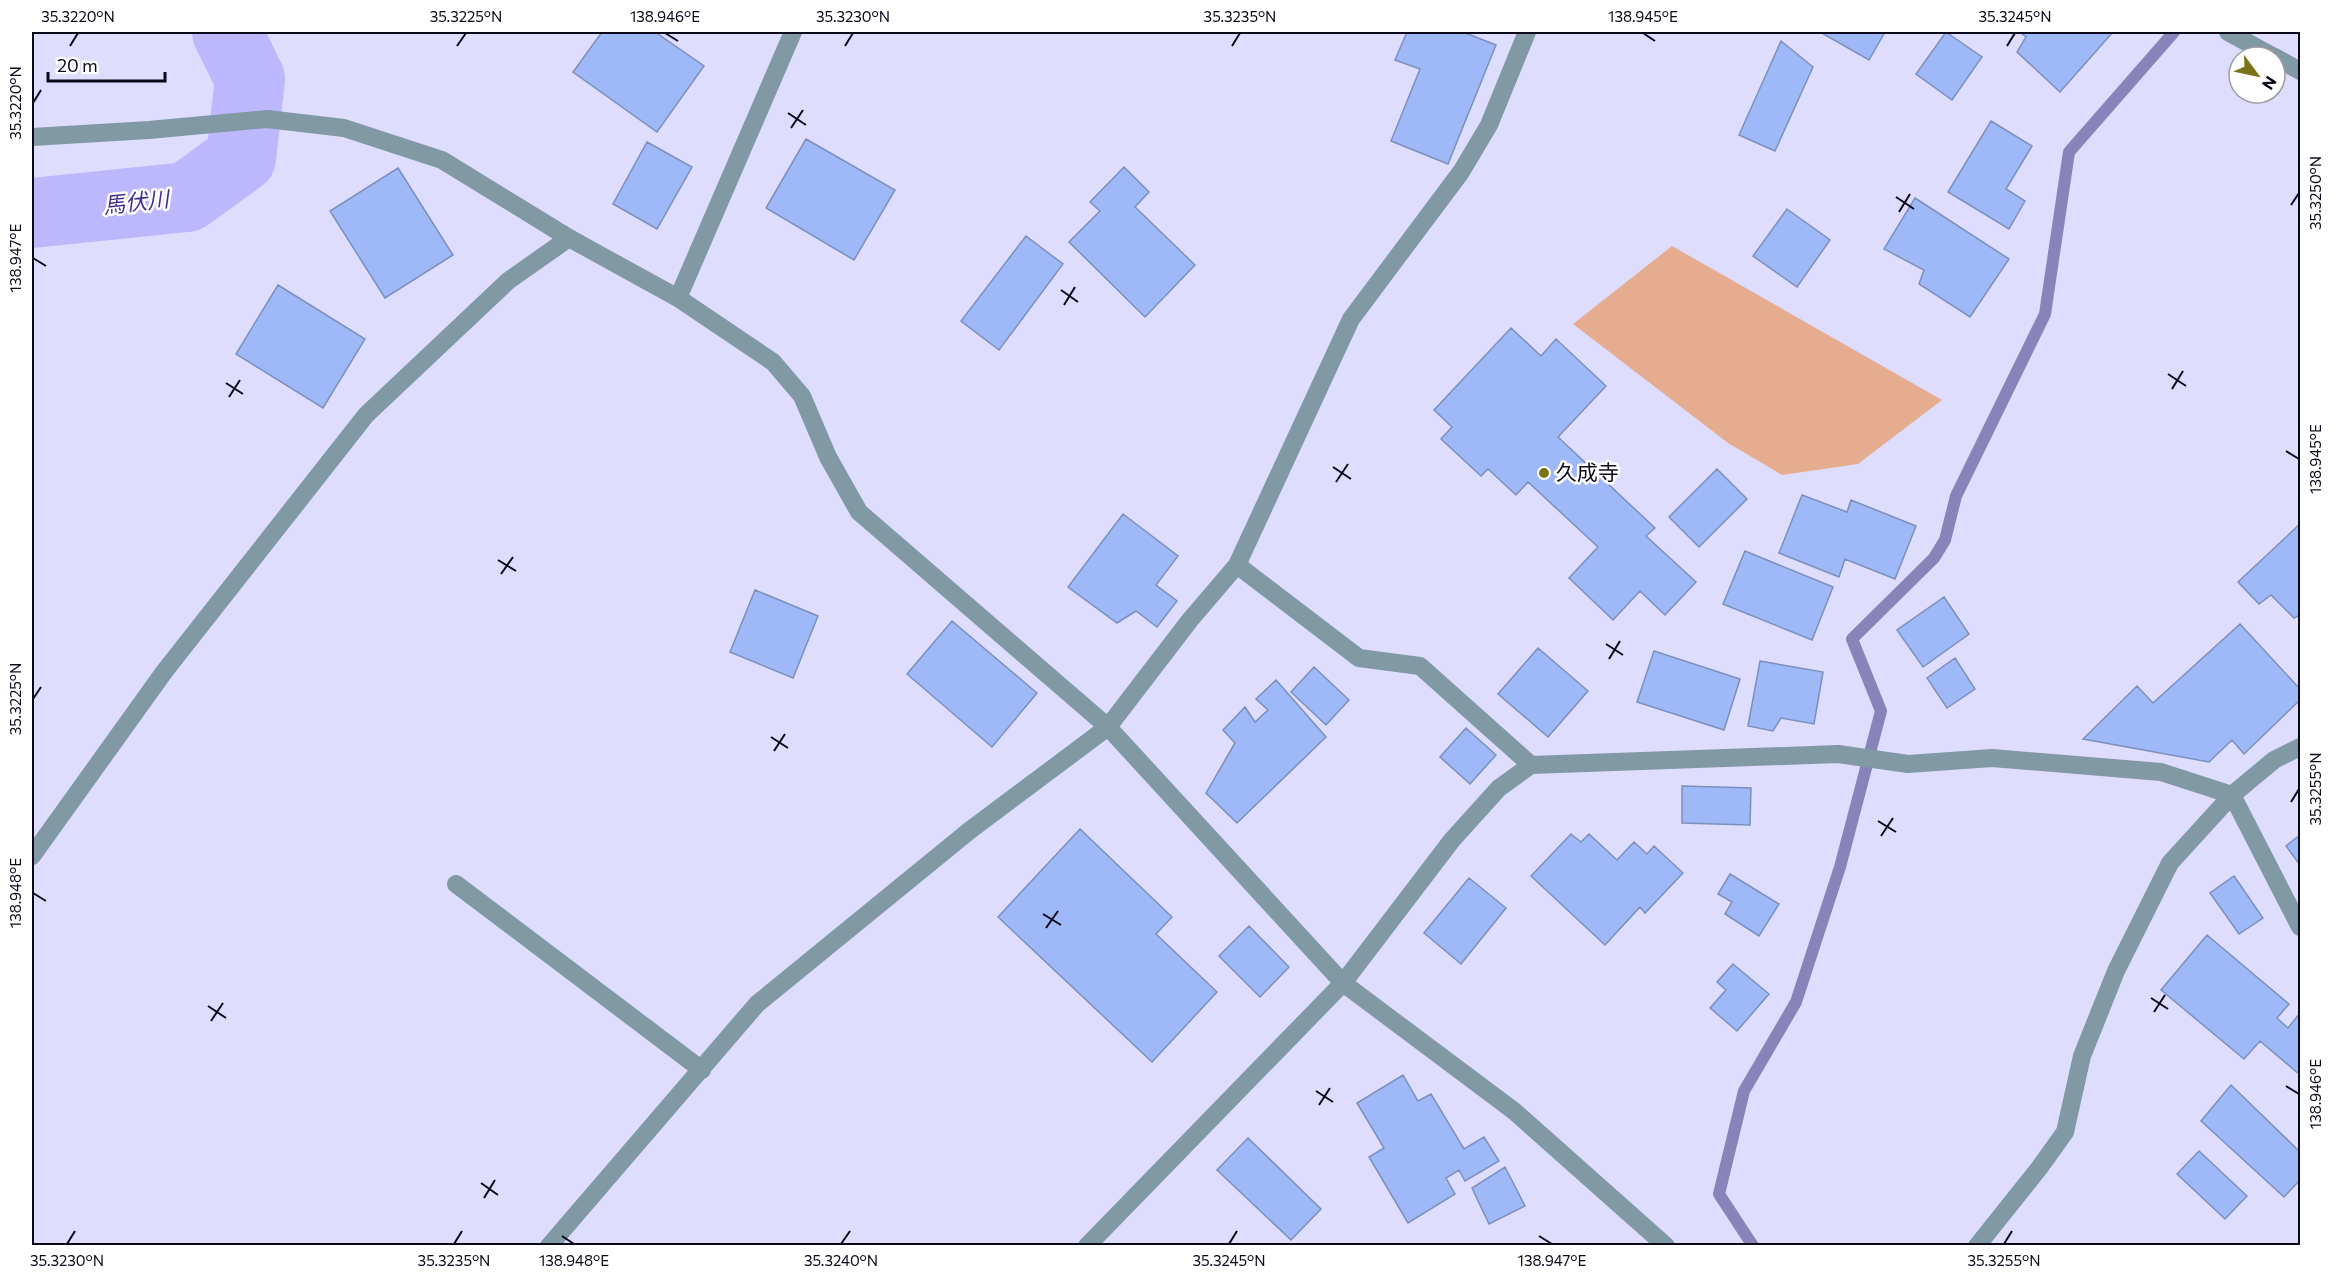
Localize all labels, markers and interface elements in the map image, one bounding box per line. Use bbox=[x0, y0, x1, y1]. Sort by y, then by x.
text: 35.3220°N bbox=[41, 7, 115, 25]
text: 35.3225°N bbox=[430, 7, 502, 25]
text: 138.946°E bbox=[630, 7, 700, 25]
text: 35.3230°N bbox=[816, 7, 890, 25]
text: 35.3235°N bbox=[1204, 7, 1276, 25]
text: 138.945°E bbox=[1608, 7, 1678, 25]
text: 35.3245°N bbox=[1978, 7, 2052, 25]
scale bar bbox=[48, 45, 165, 83]
north arrow bbox=[2227, 45, 2287, 105]
text: 20 m bbox=[57, 54, 98, 76]
text: 35.3220°N bbox=[6, 66, 24, 140]
text: N bbox=[2259, 73, 2281, 94]
text: 35.3250°N bbox=[2306, 156, 2324, 230]
water label: 馬伏川 bbox=[102, 184, 172, 218]
text: 138.947°E bbox=[6, 223, 24, 292]
text: 138.945°E bbox=[2306, 424, 2324, 494]
place label: 久成寺 bbox=[1556, 459, 1619, 484]
marker: 久成寺 bbox=[1537, 466, 1551, 480]
text: 35.3225°N bbox=[6, 663, 24, 735]
text: 35.3255°N bbox=[2306, 753, 2324, 825]
text: 138.948°E bbox=[6, 858, 24, 928]
text: 138.946°E bbox=[2306, 1059, 2324, 1129]
text: 35.3230°N bbox=[30, 1251, 104, 1269]
text: 35.3235°N bbox=[418, 1251, 490, 1269]
text: 138.948°E bbox=[539, 1251, 609, 1269]
text: 35.3240°N bbox=[804, 1251, 878, 1269]
text: 35.3245°N bbox=[1192, 1251, 1266, 1269]
text: 138.947°E bbox=[1518, 1251, 1587, 1269]
text: 35.3255°N bbox=[1968, 1251, 2040, 1269]

